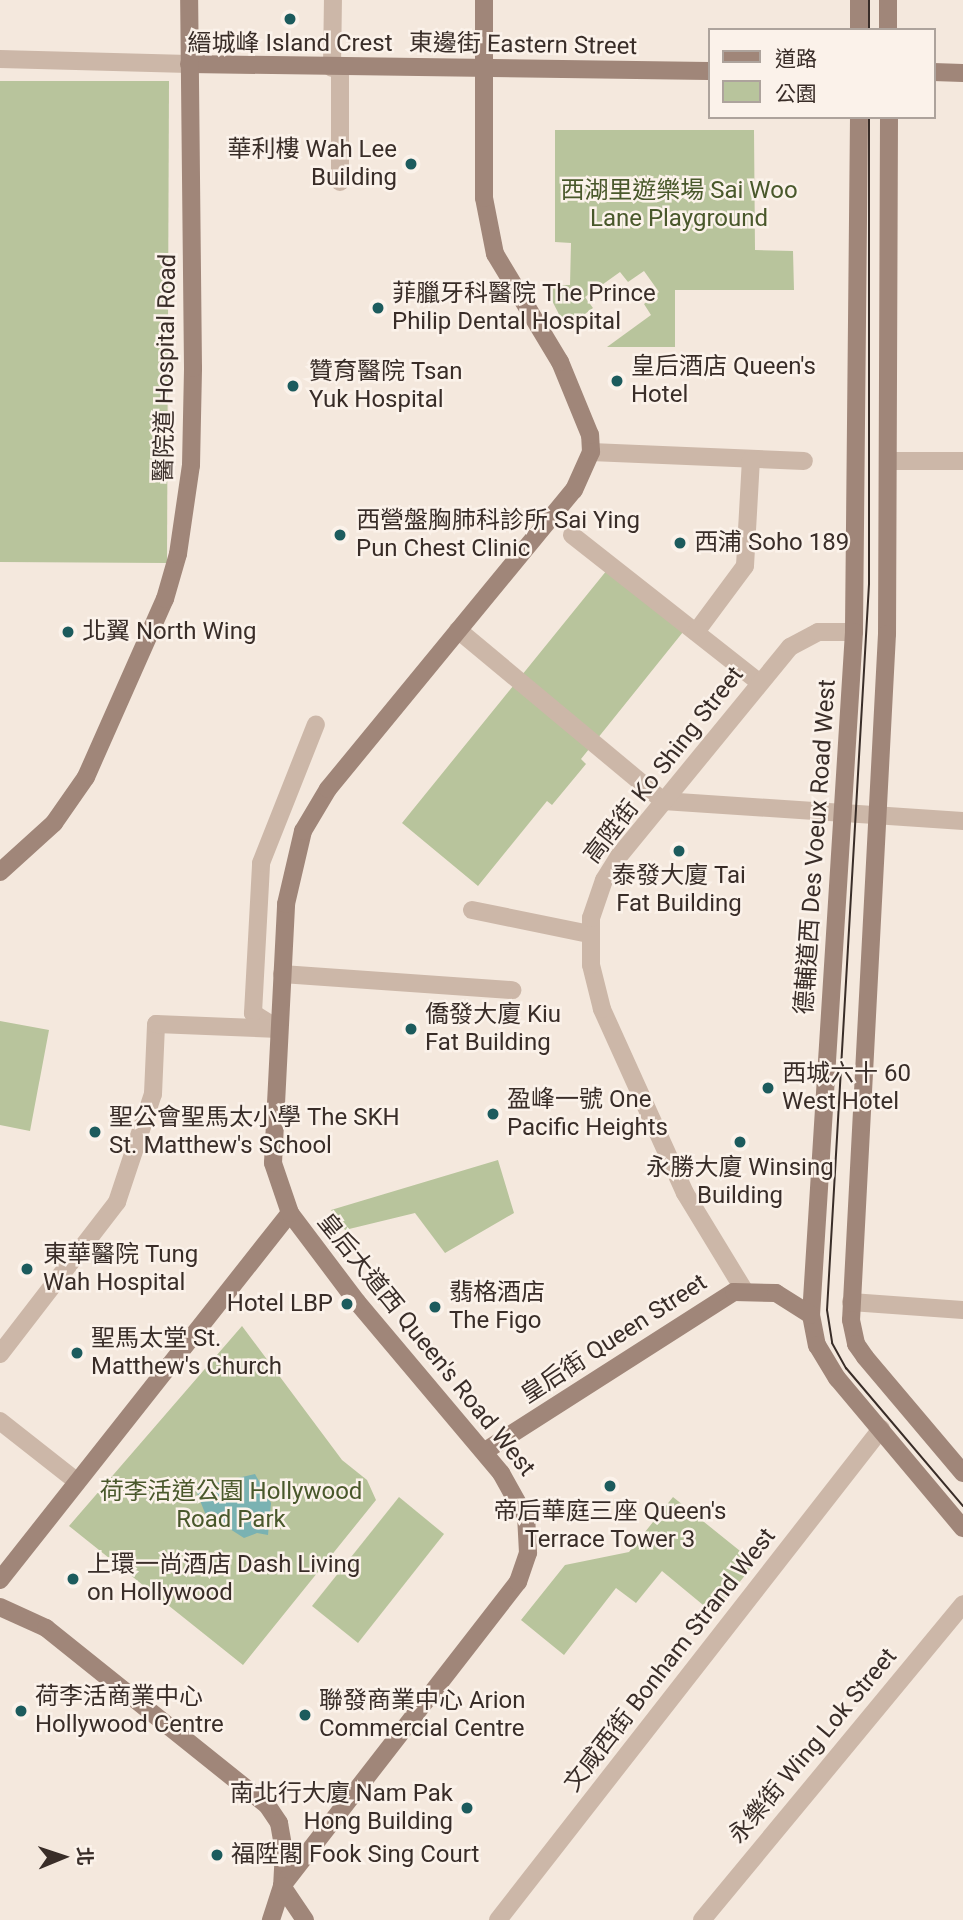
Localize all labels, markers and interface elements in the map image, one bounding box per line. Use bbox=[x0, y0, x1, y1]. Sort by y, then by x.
marker: 縉城峰 Island Crest bbox=[282, 11, 298, 27]
legend bbox=[708, 28, 935, 119]
street label: 東邊街 Eastern Street bbox=[409, 29, 637, 61]
place label: 縉城峰 Island Crest bbox=[188, 30, 392, 58]
text: 道路 bbox=[775, 47, 817, 71]
text: 公園 bbox=[775, 82, 817, 106]
place label: 華利樓 Wah Lee Building bbox=[228, 136, 397, 192]
marker: 華利樓 Wah Lee Building bbox=[403, 156, 419, 172]
park label: 西湖里遊樂場 Sai Woo Lane Playground bbox=[560, 177, 798, 233]
street label: 醫院道 Hospital Road bbox=[150, 254, 182, 482]
place label: 菲臘牙科醫院 The Prince Philip Dental Hospital bbox=[392, 280, 656, 336]
marker: 菲臘牙科醫院 The Prince Philip Dental Hospital bbox=[370, 300, 386, 316]
place label: 皇后酒店 Queen's Hotel bbox=[631, 353, 816, 409]
place label: 贊育醫院 Tsan Yuk Hospital bbox=[309, 358, 463, 414]
marker: 皇后酒店 Queen's Hotel bbox=[609, 373, 625, 389]
marker: 贊育醫院 Tsan Yuk Hospital bbox=[283, 376, 303, 396]
place label: 西營盤胸肺科診所 Sai Ying Pun Chest Clinic bbox=[356, 507, 640, 563]
marker: 西營盤胸肺科診所 Sai Ying Pun Chest Clinic bbox=[330, 525, 350, 545]
place label: 西浦 Soho 189 bbox=[694, 529, 849, 557]
marker: 西浦 Soho 189 bbox=[672, 535, 688, 551]
place label: 北翼 North Wing bbox=[82, 618, 256, 646]
marker: 北翼 North Wing bbox=[60, 624, 76, 640]
street label: 高陞街 Ko Shing Street bbox=[578, 661, 750, 869]
street label: 德輔道西 Des Voeux Road West bbox=[790, 678, 842, 1016]
marker: 泰發大廈 Tai Fat Building bbox=[671, 843, 687, 859]
place label: 泰發大廈 Tai Fat Building bbox=[612, 862, 746, 918]
place label: 僑發大廈 Kiu Fat Building bbox=[425, 1001, 561, 1057]
marker: 僑發大廈 Kiu Fat Building bbox=[403, 1021, 419, 1037]
place label: 西城六十 60 West Hotel bbox=[782, 1060, 911, 1116]
marker: 西城六十 60 West Hotel bbox=[760, 1080, 776, 1096]
place label: 盈峰一號 One Pacific Heights bbox=[507, 1086, 668, 1142]
place label: 聖公會聖馬太小學 The SKH St. Matthew's School bbox=[109, 1104, 400, 1160]
marker: 盈峰一號 One Pacific Heights bbox=[485, 1106, 501, 1122]
marker: 聖公會聖馬太小學 The SKH St. Matthew's School bbox=[87, 1124, 103, 1140]
marker: 永勝大廈 Winsing Building bbox=[732, 1134, 748, 1150]
place label: 永勝大廈 Winsing Building bbox=[646, 1154, 834, 1210]
street label: 皇后大道西 Queen's Road West bbox=[311, 1208, 541, 1482]
place label: 東華醫院 Tung Wah Hospital bbox=[43, 1241, 198, 1297]
marker: 東華醫院 Tung Wah Hospital bbox=[17, 1259, 37, 1279]
street label: 皇后街 Queen Street bbox=[516, 1268, 712, 1410]
place label: 翡格酒店 The Figo bbox=[449, 1279, 545, 1335]
place label: Hotel LBP bbox=[227, 1290, 333, 1318]
marker: Hotel LBP bbox=[339, 1296, 355, 1312]
marker: 翡格酒店 The Figo bbox=[427, 1299, 443, 1315]
place label: 聖馬太堂 St. Matthew's Church bbox=[91, 1325, 282, 1381]
marker: 聖馬太堂 St. Matthew's Church bbox=[69, 1345, 85, 1361]
park label: 荷李活道公園 Hollywood Road Park bbox=[100, 1478, 362, 1534]
marker: 帝后華庭三座 Queen's Terrace Tower 3 bbox=[602, 1478, 618, 1494]
place label: 帝后華庭三座 Queen's Terrace Tower 3 bbox=[494, 1498, 726, 1554]
street label: 文咸西街 Bonham Strand West bbox=[558, 1522, 782, 1798]
place label: 上環一尚酒店 Dash Living on Hollywood bbox=[87, 1551, 360, 1607]
marker: 上環一尚酒店 Dash Living on Hollywood bbox=[65, 1571, 81, 1587]
street label: 永樂街 Wing Lok Street bbox=[723, 1643, 903, 1849]
place label: 荷李活商業中心 Hollywood Centre bbox=[35, 1683, 224, 1739]
place label: 聯發商業中心 Arion Commercial Centre bbox=[319, 1687, 526, 1743]
marker: 荷李活商業中心 Hollywood Centre bbox=[13, 1703, 29, 1719]
marker: 聯發商業中心 Arion Commercial Centre bbox=[297, 1707, 313, 1723]
place label: 南北行大廈 Nam Pak Hong Building bbox=[230, 1780, 453, 1836]
marker: 南北行大廈 Nam Pak Hong Building bbox=[459, 1800, 475, 1816]
north arrow bbox=[28, 1822, 98, 1892]
place label: 福陞閣 Fook Sing Court bbox=[231, 1841, 479, 1869]
text: 北 bbox=[73, 1846, 96, 1866]
marker: 福陞閣 Fook Sing Court bbox=[209, 1847, 225, 1863]

